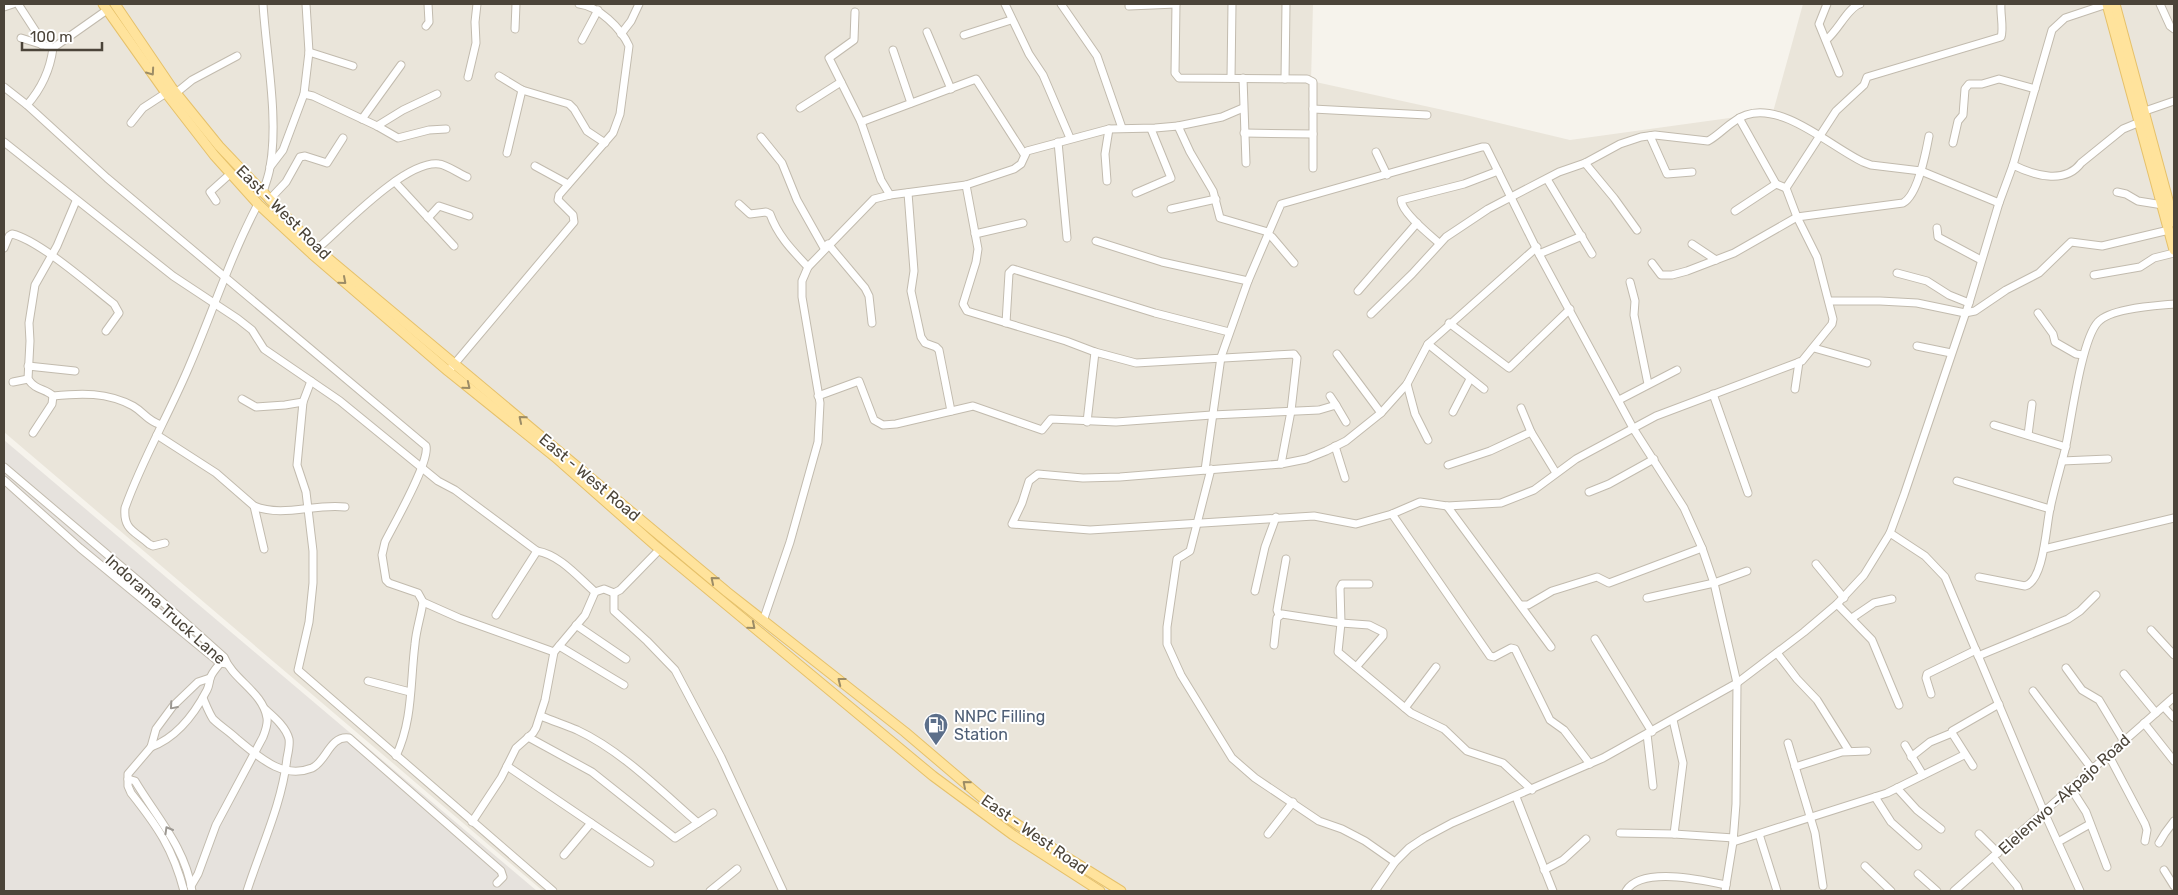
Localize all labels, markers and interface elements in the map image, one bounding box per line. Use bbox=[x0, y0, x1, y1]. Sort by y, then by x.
scale bar bbox=[22, 20, 102, 52]
text: 100 m bbox=[30, 28, 72, 46]
one-way arrow bbox=[145, 66, 154, 76]
street label: East - West Road bbox=[232, 161, 335, 264]
one-way arrow bbox=[338, 275, 347, 284]
one-way arrow bbox=[462, 380, 471, 389]
one-way arrow bbox=[519, 417, 528, 425]
street label: East - West Road bbox=[535, 430, 644, 525]
street label: Indorama Truck Lane bbox=[102, 550, 230, 668]
one-way arrow bbox=[710, 577, 719, 586]
one-way arrow bbox=[747, 620, 756, 629]
one-way arrow bbox=[837, 678, 847, 687]
one-way arrow bbox=[170, 701, 179, 710]
place label: NNPC Filling Station bbox=[954, 707, 1045, 744]
fuel station icon: NNPC Filling Station bbox=[923, 712, 949, 746]
street label: Elelenwo -Akpajo Road bbox=[1995, 730, 2134, 859]
one-way arrow bbox=[963, 781, 972, 790]
street label: East - West Road bbox=[978, 791, 1092, 878]
one-way arrow bbox=[164, 826, 174, 835]

